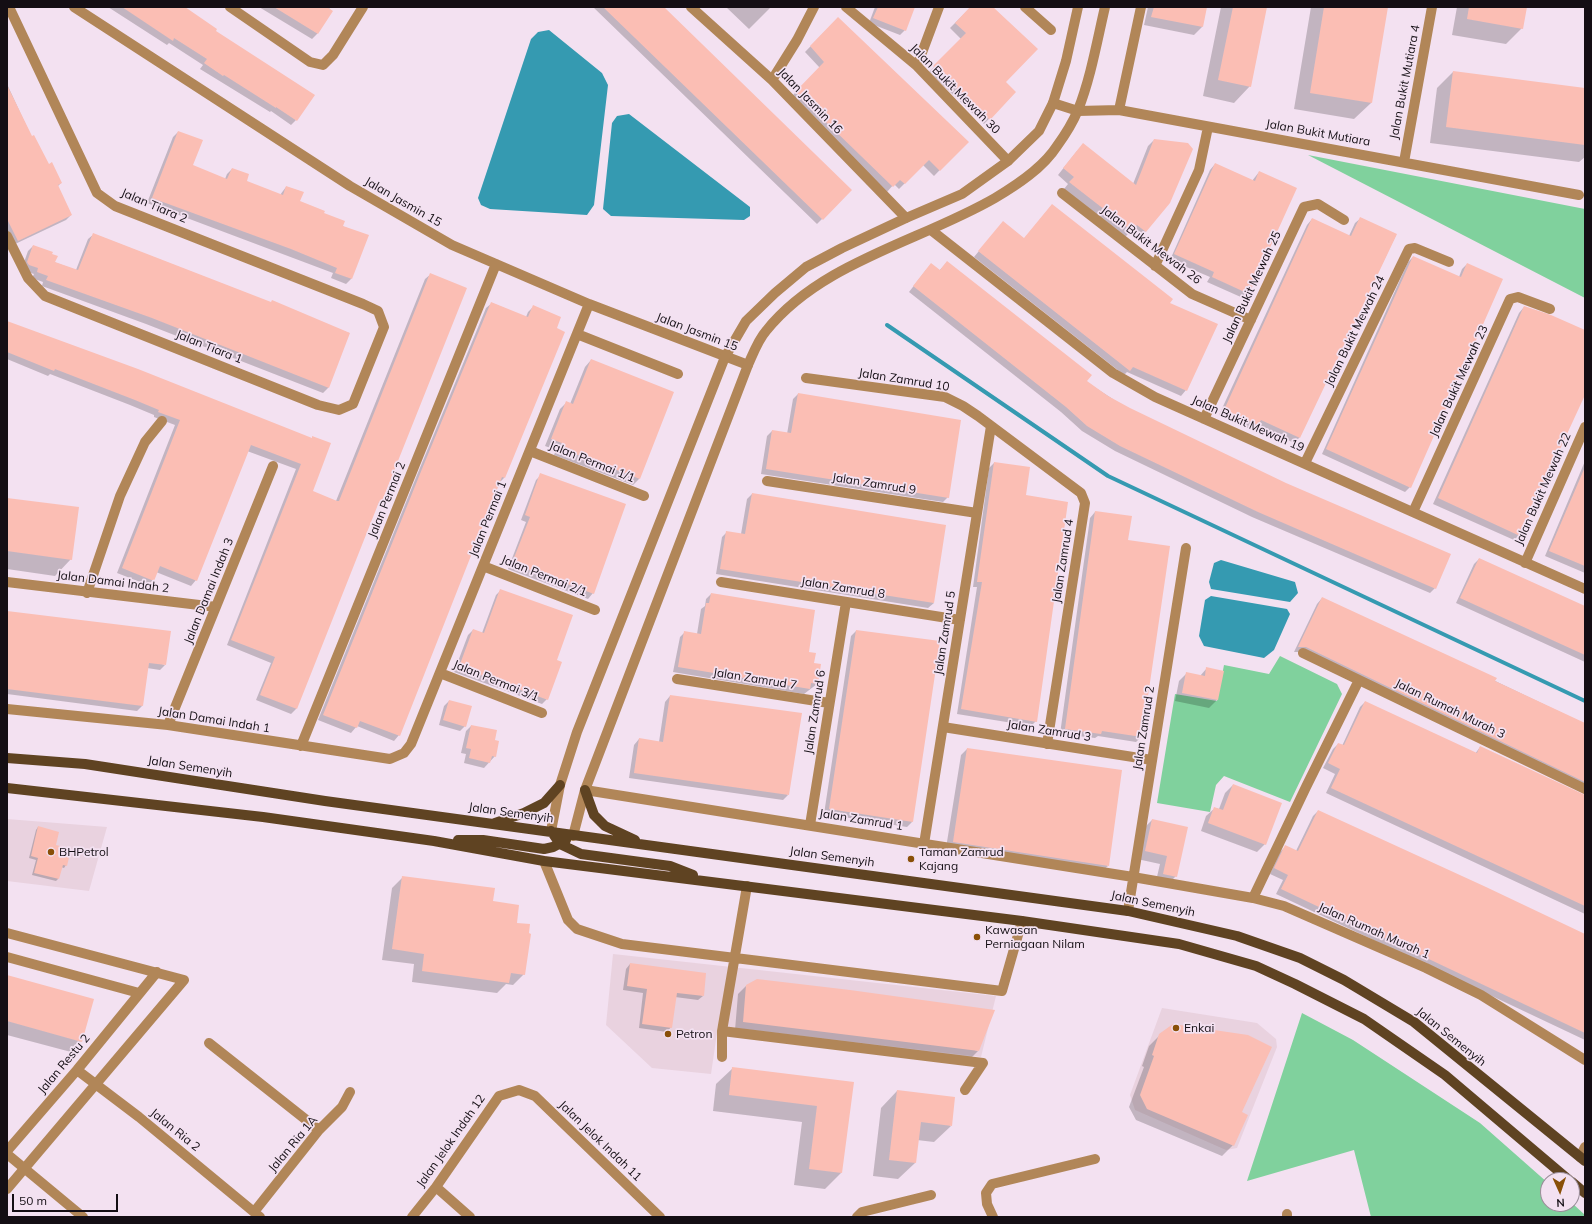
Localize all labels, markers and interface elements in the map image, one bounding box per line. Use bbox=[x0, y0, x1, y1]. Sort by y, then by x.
street label: Jalan Bukit Mutiara 4 bbox=[1387, 24, 1423, 140]
street label: Jalan Bukit Mewah 30 bbox=[907, 41, 1003, 137]
street label: Jalan Jasmin 16 bbox=[775, 65, 845, 137]
street label: Jalan Bukit Mutiara bbox=[1265, 117, 1371, 149]
street label: Jalan Jasmin 15 bbox=[362, 174, 444, 230]
street label: Jalan Tiara 2 bbox=[119, 186, 189, 226]
street label: Jalan Bukit Mewah 26 bbox=[1098, 203, 1204, 287]
street label: Jalan Bukit Mewah 25 bbox=[1220, 229, 1284, 345]
street label: Jalan Bukit Mewah 24 bbox=[1322, 273, 1388, 389]
street label: Jalan Jasmin 15 bbox=[654, 310, 740, 354]
street label: Jalan Bukit Mewah 23 bbox=[1427, 323, 1491, 439]
street label: Jalan Tiara 1 bbox=[174, 327, 244, 367]
street label: Jalan Zamrud 10 bbox=[857, 366, 951, 394]
street label: Jalan Bukit Mewah 19 bbox=[1190, 393, 1306, 455]
street label: Jalan Bukit Mewah 22 bbox=[1512, 431, 1574, 547]
street label: Jalan Permai 1/1 bbox=[547, 438, 637, 486]
street label: Jalan Permai 2 bbox=[365, 460, 409, 540]
street label: Jalan Zamrud 9 bbox=[831, 470, 917, 498]
street label: Jalan Permai 1 bbox=[466, 479, 510, 559]
street label: Jalan Zamrud 4 bbox=[1049, 518, 1077, 604]
street label: Jalan Damai Indah 3 bbox=[181, 536, 237, 646]
street label: Jalan Permai 2/1 bbox=[499, 552, 589, 600]
street label: Jalan Damai Indah 2 bbox=[56, 568, 170, 596]
street label: Jalan Zamrud 8 bbox=[800, 574, 886, 602]
street label: Jalan Zamrud 5 bbox=[931, 590, 959, 676]
street label: Jalan Permai 3/1 bbox=[451, 657, 541, 705]
street label: Jalan Zamrud 7 bbox=[712, 665, 798, 693]
street label: Jalan Zamrud 6 bbox=[801, 669, 829, 755]
street label: Jalan Rumah Murah 3 bbox=[1393, 676, 1507, 742]
street label: Jalan Zamrud 2 bbox=[1130, 685, 1158, 771]
street label: Jalan Damai Indah 1 bbox=[157, 704, 271, 736]
street label: Jalan Zamrud 3 bbox=[1006, 717, 1092, 745]
street label: Jalan Semenyih bbox=[147, 753, 233, 781]
street label: Jalan Semenyih bbox=[468, 800, 554, 826]
street label: Jalan Zamrud 1 bbox=[818, 806, 904, 834]
street label: Jalan Semenyih bbox=[789, 844, 875, 870]
place label: BHPetrol bbox=[59, 845, 109, 859]
place label: Taman Zamrud Kajang bbox=[919, 845, 1004, 873]
marker: BHPetrol bbox=[46, 847, 56, 857]
marker: Taman Zamrud Kajang bbox=[906, 854, 916, 864]
street label: Jalan Semenyih bbox=[1110, 888, 1196, 920]
street label: Jalan Rumah Murah 1 bbox=[1316, 900, 1432, 962]
place label: Kawasan Perniagaan Nilam bbox=[985, 923, 1085, 951]
marker: Kawasan Perniagaan Nilam bbox=[972, 932, 982, 942]
street label: Jalan Semenyih bbox=[1413, 1004, 1489, 1070]
place label: Enkai bbox=[1184, 1021, 1214, 1035]
marker: Enkai bbox=[1171, 1023, 1181, 1033]
place label: Petron bbox=[676, 1027, 712, 1041]
marker: Petron bbox=[663, 1029, 673, 1039]
street label: Jalan Restu 2 bbox=[35, 1031, 93, 1097]
street label: Jalan Jelok Indah 12 bbox=[414, 1092, 488, 1190]
street label: Jalan Jelok Indah 11 bbox=[555, 1098, 645, 1184]
street label: Jalan Ria 2 bbox=[147, 1106, 203, 1154]
street label: Jalan Ria 1A bbox=[265, 1113, 321, 1175]
north arrow bbox=[1540, 1172, 1580, 1212]
scale bar bbox=[14, 1186, 120, 1212]
text: 50 m bbox=[19, 1193, 47, 1208]
text: N bbox=[1556, 1196, 1565, 1210]

